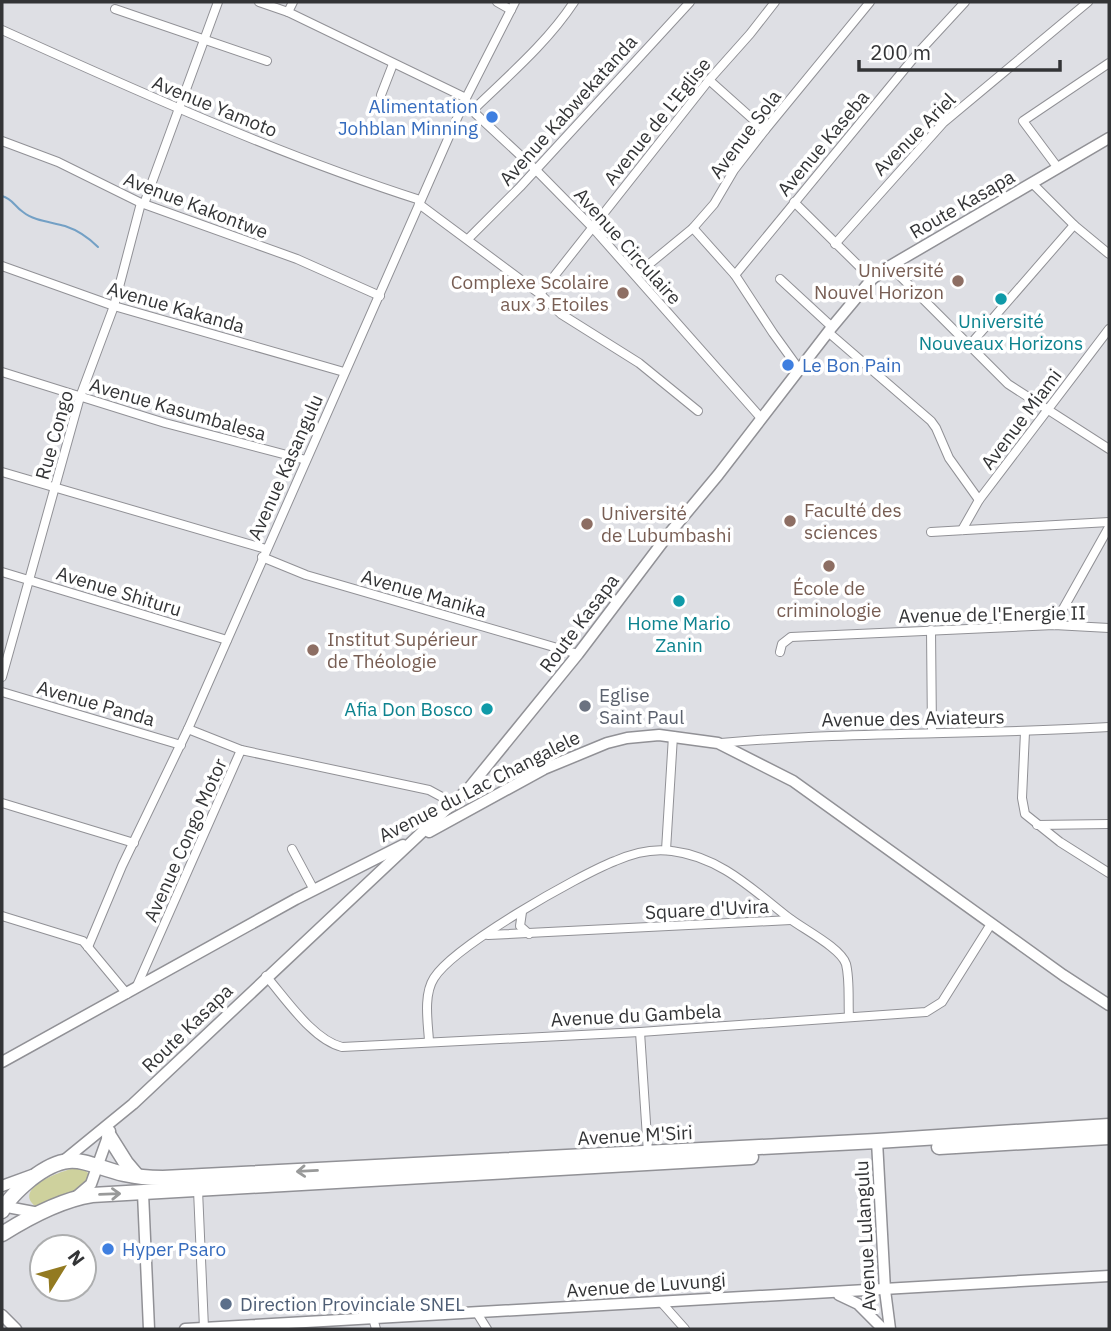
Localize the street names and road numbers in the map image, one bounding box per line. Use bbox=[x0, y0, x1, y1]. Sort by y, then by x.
street label: Avenue Kabwekatanda bbox=[494, 30, 642, 190]
street label: Avenue de L'Eglise bbox=[598, 52, 716, 190]
street label: Avenue Yamoto bbox=[149, 70, 281, 142]
street label: Avenue Sola bbox=[704, 85, 786, 183]
street label: Avenue Kaseba bbox=[772, 85, 874, 201]
street label: Avenue Ariel bbox=[868, 88, 960, 180]
street label: Route Kasapa bbox=[905, 164, 1019, 244]
street label: Avenue Kakontwe bbox=[120, 166, 272, 244]
street label: Avenue Circulaire bbox=[569, 183, 687, 309]
street label: Avenue Kakanda bbox=[105, 276, 247, 338]
street label: Avenue Miami bbox=[975, 364, 1067, 474]
street label: Avenue Kasumbalesa bbox=[87, 372, 269, 446]
street label: Rue Congo bbox=[30, 388, 78, 482]
street label: Avenue Kasangulu bbox=[242, 391, 328, 543]
street label: Avenue Shituru bbox=[53, 561, 185, 621]
street label: Avenue Manika bbox=[359, 564, 489, 622]
street label: Route Kasapa bbox=[534, 569, 624, 677]
street label: Avenue de l'Energie II bbox=[898, 600, 1086, 628]
street label: Avenue Panda bbox=[34, 675, 158, 731]
street label: Avenue des Aviateurs bbox=[821, 704, 1005, 732]
street label: Avenue du Lac Changalele bbox=[374, 725, 584, 847]
street label: Avenue Congo Motor bbox=[138, 754, 232, 925]
street label: Square d'Uvira bbox=[644, 894, 770, 924]
street label: Route Kasapa bbox=[136, 979, 238, 1077]
street label: Avenue du Gambela bbox=[550, 999, 722, 1031]
street label: Avenue M'Siri bbox=[577, 1120, 693, 1150]
street label: Avenue Lulangulu bbox=[849, 1160, 881, 1312]
street label: Avenue de Luvungi bbox=[566, 1267, 726, 1303]

